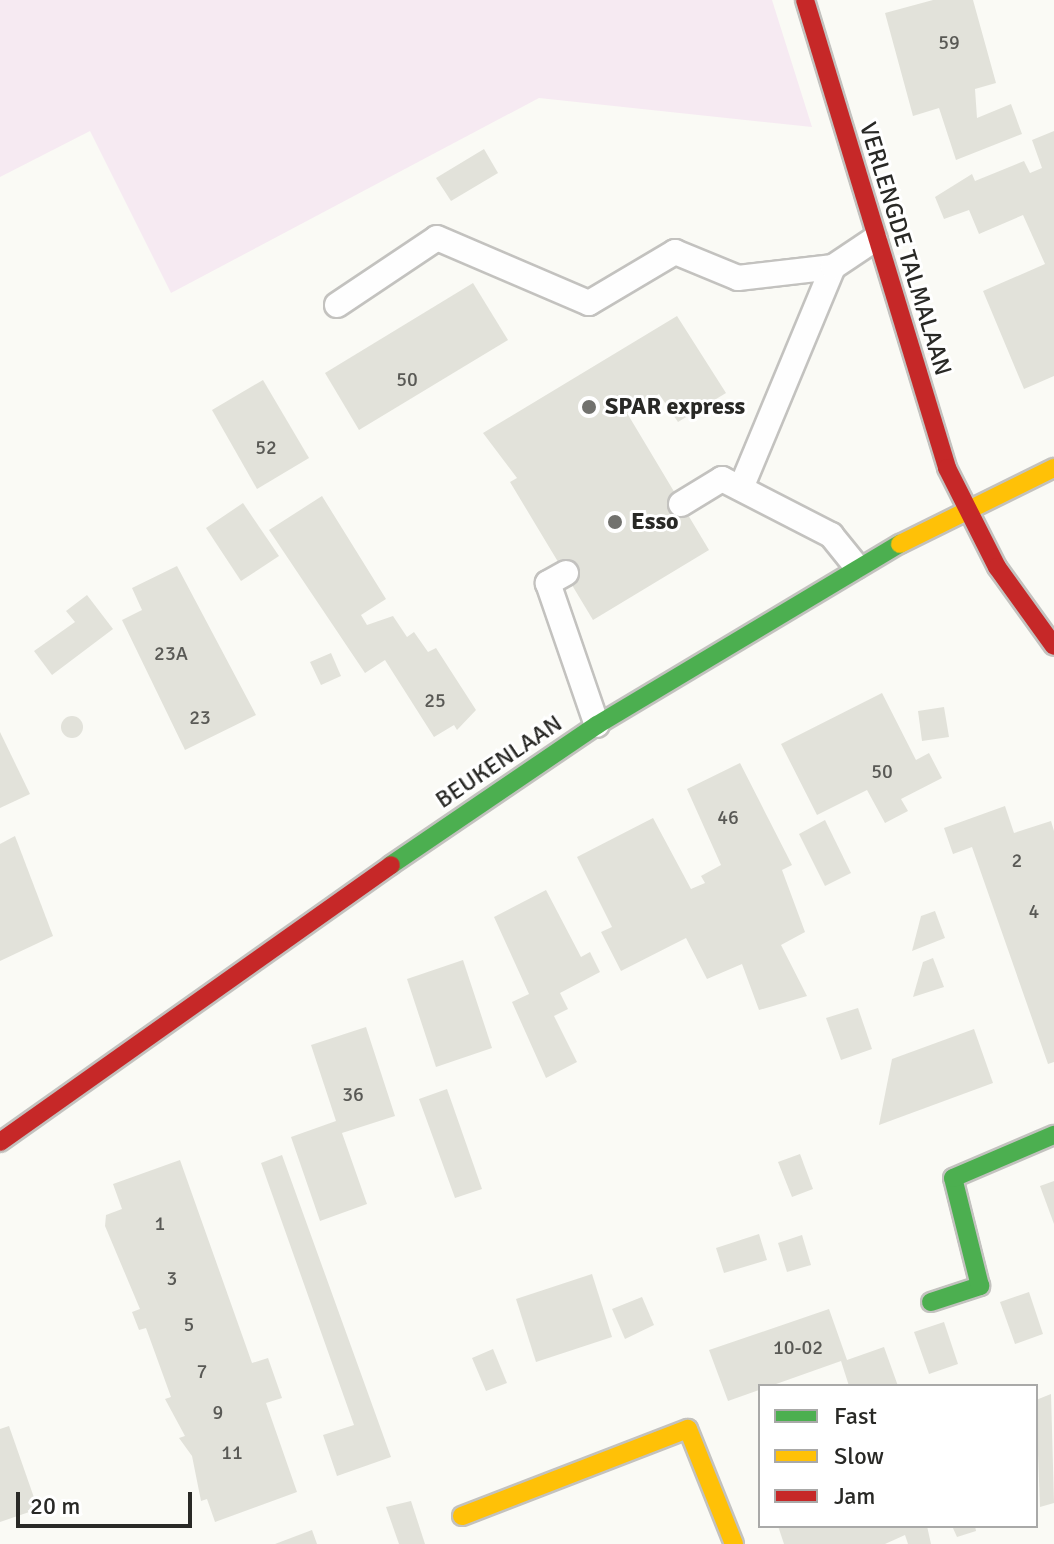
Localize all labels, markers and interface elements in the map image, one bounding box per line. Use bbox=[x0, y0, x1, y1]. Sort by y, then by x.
house number: 59 bbox=[938, 30, 960, 54]
street label: VERLENGDE TALMALAAN bbox=[853, 119, 957, 379]
house number: 50 bbox=[396, 367, 418, 391]
place label: SPAR express bbox=[605, 393, 745, 421]
marker: SPAR express bbox=[580, 398, 598, 416]
house number: 52 bbox=[255, 435, 277, 459]
place label: Esso bbox=[631, 508, 679, 536]
marker: Esso bbox=[606, 513, 624, 531]
house number: 23A bbox=[154, 641, 188, 665]
house number: 25 bbox=[424, 688, 446, 712]
house number: 23 bbox=[189, 705, 211, 729]
street label: BEUKENLAAN bbox=[430, 709, 568, 815]
house number: 50 bbox=[871, 759, 893, 783]
house number: 46 bbox=[717, 805, 739, 829]
house number: 2 bbox=[1012, 848, 1022, 872]
house number: 4 bbox=[1029, 899, 1039, 923]
house number: 36 bbox=[342, 1082, 364, 1106]
house number: 1 bbox=[155, 1211, 165, 1235]
house number: 3 bbox=[167, 1266, 177, 1290]
house number: 5 bbox=[184, 1312, 194, 1336]
house number: 10-02 bbox=[773, 1335, 823, 1359]
house number: 7 bbox=[197, 1359, 207, 1383]
legend bbox=[758, 1384, 1038, 1528]
house number: 9 bbox=[213, 1400, 223, 1424]
text: Fast bbox=[834, 1401, 877, 1431]
house number: 11 bbox=[221, 1440, 243, 1464]
text: Slow bbox=[834, 1441, 884, 1471]
scale bar bbox=[20, 1476, 196, 1526]
text: Jam bbox=[834, 1481, 875, 1511]
text: 20 m bbox=[30, 1491, 80, 1521]

